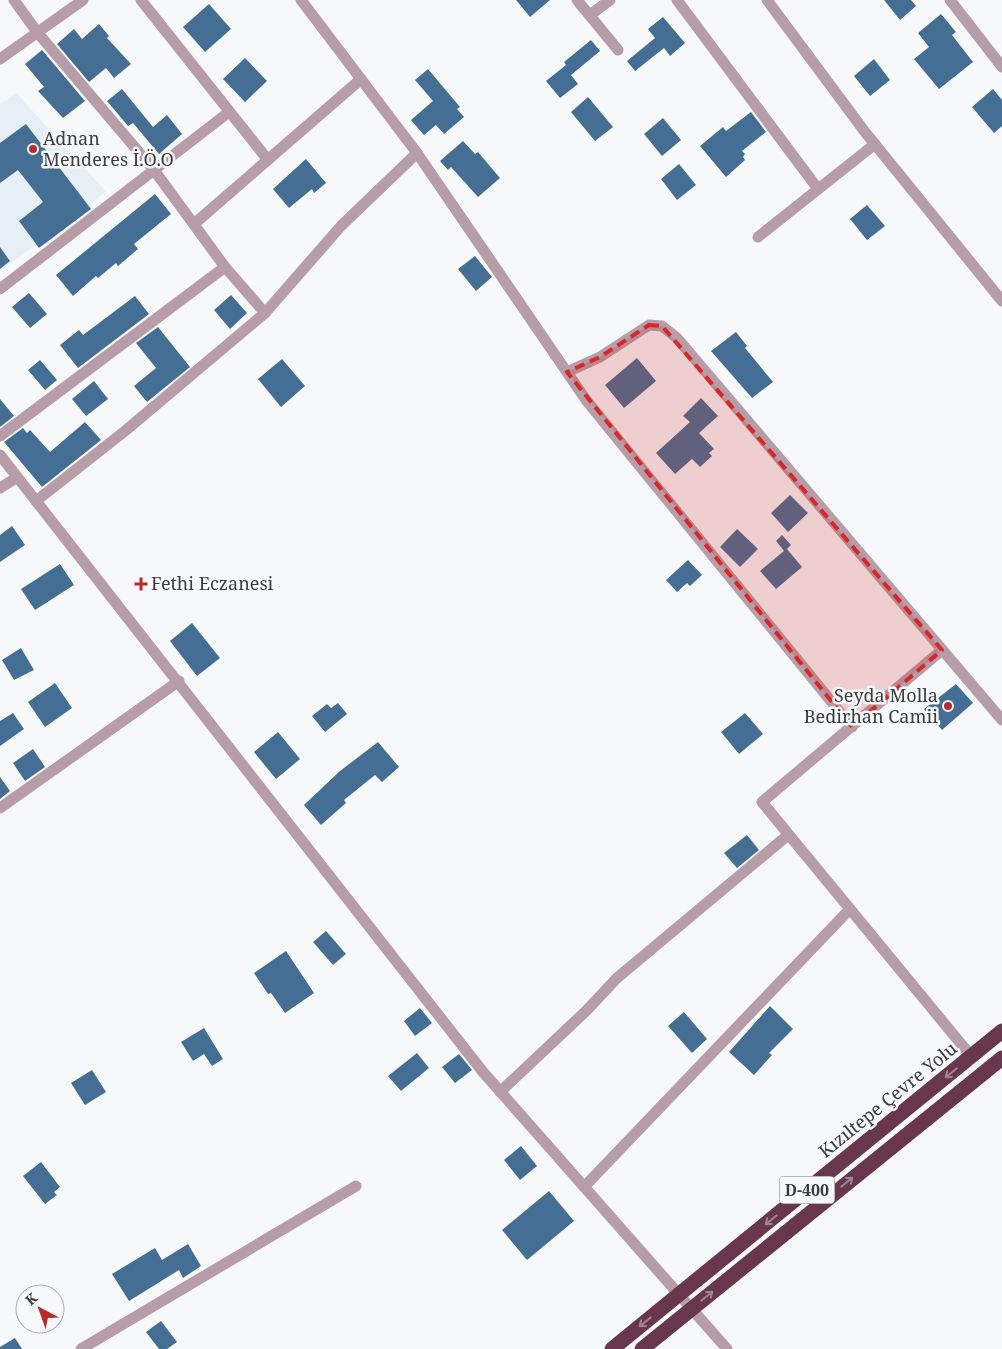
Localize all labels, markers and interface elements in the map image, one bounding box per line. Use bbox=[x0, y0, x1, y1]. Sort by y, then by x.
place label: Adnan Menderes İ.Ö.O bbox=[43, 126, 174, 171]
marker: Adnan Menderes İ.Ö.O bbox=[27, 143, 39, 155]
place label: Fethi Eczanesi bbox=[151, 571, 273, 595]
marker: Fethi Eczanesi bbox=[135, 578, 147, 590]
place label: Seyda Molla Bedirhan Camii bbox=[804, 683, 938, 728]
marker: Seyda Molla Bedirhan Camii bbox=[942, 700, 954, 712]
street label: Kızıltepe Çevre Yolu bbox=[813, 1036, 962, 1163]
one-way arrow bbox=[944, 1067, 957, 1078]
road number: D-400 bbox=[780, 1176, 834, 1204]
one-way arrow bbox=[840, 1177, 853, 1188]
one-way arrow bbox=[764, 1214, 777, 1225]
north arrow bbox=[15, 1284, 65, 1334]
text: K bbox=[21, 1288, 42, 1309]
one-way arrow bbox=[700, 1290, 713, 1301]
one-way arrow bbox=[638, 1317, 651, 1328]

